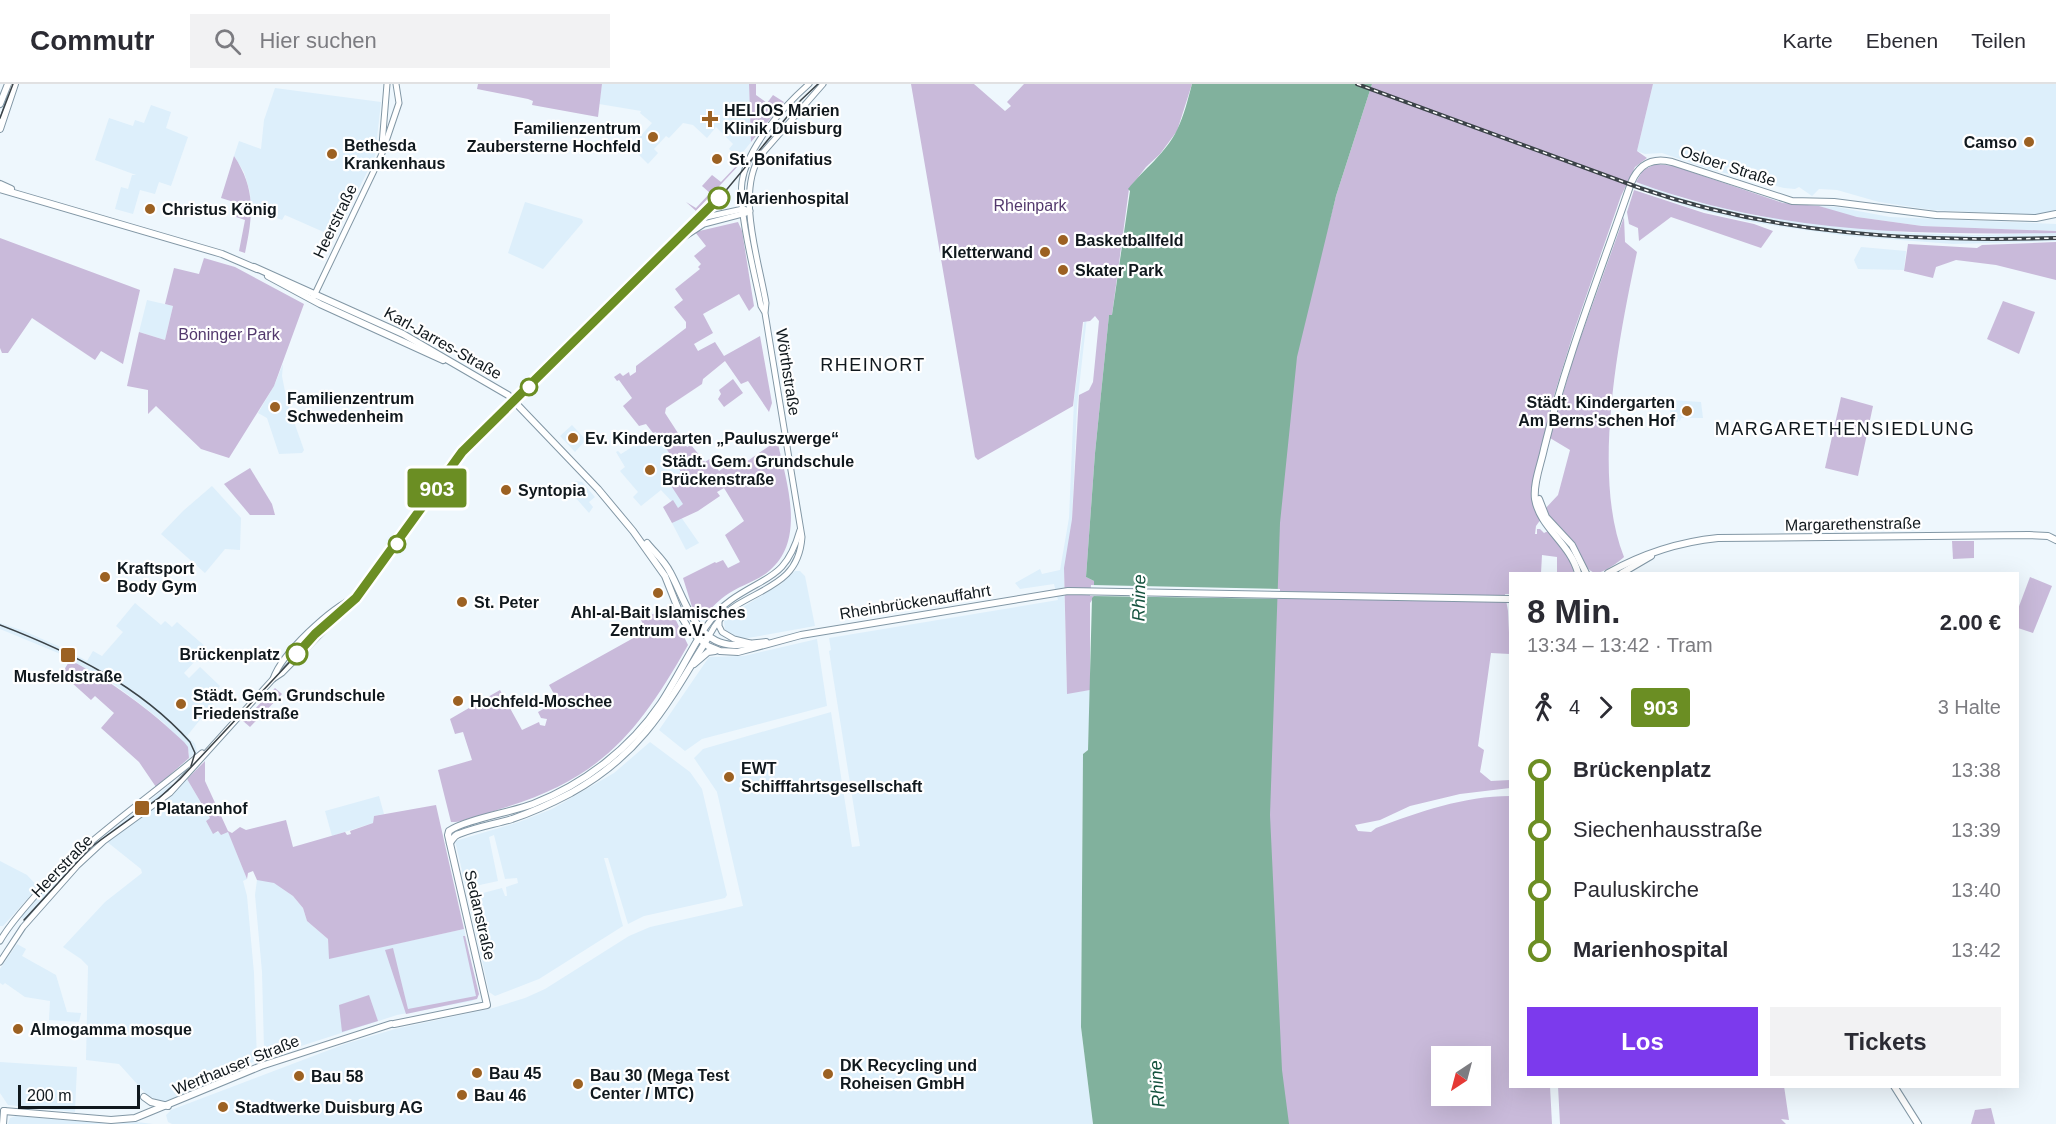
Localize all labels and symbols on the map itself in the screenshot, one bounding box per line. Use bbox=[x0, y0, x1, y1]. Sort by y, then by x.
place label: HELIOS Marien Klinik Duisburg bbox=[724, 102, 842, 137]
marker: HELIOS Marien Klinik Duisburg bbox=[701, 110, 719, 128]
place label: Familienzentrum Zaubersterne Hochfeld bbox=[467, 120, 641, 155]
marker: Familienzentrum Zaubersterne Hochfeld bbox=[646, 130, 660, 144]
place label: Camso bbox=[1964, 134, 2017, 151]
marker: Camso bbox=[2022, 135, 2036, 149]
place label: Bethesda Krankenhaus bbox=[344, 137, 445, 172]
street label: Osloer Straße bbox=[1678, 143, 1778, 190]
marker: Bethesda Krankenhaus bbox=[325, 147, 339, 161]
place label: St. Bonifatius bbox=[729, 151, 832, 168]
marker: St. Bonifatius bbox=[710, 152, 724, 166]
street label: Heerstraße bbox=[310, 181, 360, 261]
marker: Marienhospital bbox=[708, 187, 730, 209]
place label: Marienhospital bbox=[736, 190, 849, 207]
park label: Rheinpark bbox=[994, 197, 1067, 214]
place label: Christus König bbox=[162, 201, 277, 218]
marker: Christus König bbox=[143, 202, 157, 216]
place label: Basketballfeld bbox=[1075, 232, 1183, 249]
marker: Basketballfeld bbox=[1056, 233, 1070, 247]
place label: Kletterwand bbox=[941, 244, 1033, 261]
marker: Kletterwand bbox=[1038, 245, 1052, 259]
place label: Skater Park bbox=[1075, 262, 1163, 279]
marker: Skater Park bbox=[1056, 263, 1070, 277]
street label: Karl-Jarres-Straße bbox=[381, 304, 505, 382]
park label: Böninger Park bbox=[178, 326, 281, 343]
street label: Wörthstraße bbox=[773, 327, 803, 417]
district label: RHEINORT bbox=[820, 355, 926, 375]
unlabelled marker bbox=[520, 378, 538, 396]
place label: Familienzentrum Schwedenheim bbox=[287, 390, 414, 425]
place label: Städt. Kindergarten Am Berns'schen Hof bbox=[1518, 394, 1676, 429]
marker: Familienzentrum Schwedenheim bbox=[268, 400, 282, 414]
marker: Städt. Kindergarten Am Berns'schen Hof bbox=[1680, 404, 1694, 418]
district label: MARGARETHENSIEDLUNG bbox=[1715, 419, 1975, 439]
place label: Ev. Kindergarten „Pauluszwerge“ bbox=[585, 430, 839, 447]
marker: Ev. Kindergarten „Pauluszwerge“ bbox=[566, 431, 580, 445]
place label: Städt. Gem. Grundschule Brückenstraße bbox=[662, 453, 854, 488]
marker: Städt. Gem. Grundschule Brückenstraße bbox=[643, 463, 657, 477]
line badge: 903 bbox=[402, 468, 472, 508]
place label: Syntopia bbox=[518, 482, 586, 499]
marker: Syntopia bbox=[499, 483, 513, 497]
street label: Margarethenstraße bbox=[1785, 514, 1921, 534]
unlabelled marker bbox=[388, 535, 406, 553]
place label: Kraftsport Body Gym bbox=[117, 560, 197, 595]
marker: Kraftsport Body Gym bbox=[98, 570, 112, 584]
water label: Rhine bbox=[1129, 574, 1149, 622]
street label: Rheinbrückenauffahrt bbox=[838, 582, 992, 622]
marker: Ahl-al-Bait Islamisches Zentrum e.V. bbox=[651, 586, 665, 600]
place label: St. Peter bbox=[474, 594, 539, 611]
marker: St. Peter bbox=[455, 595, 469, 609]
place label: Ahl-al-Bait Islamisches Zentrum e.V. bbox=[570, 604, 746, 639]
marker: Brückenplatz bbox=[286, 643, 308, 665]
marker: Musfeldstraße bbox=[59, 646, 77, 664]
place label: Brückenplatz bbox=[180, 646, 280, 663]
place label: Musfeldstraße bbox=[14, 668, 122, 685]
place label: Städt. Gem. Grundschule Friedenstraße bbox=[193, 687, 385, 722]
place label: Hochfeld-Moschee bbox=[470, 693, 612, 710]
marker: Hochfeld-Moschee bbox=[451, 694, 465, 708]
marker: Städt. Gem. Grundschule Friedenstraße bbox=[174, 697, 188, 711]
place label: EWT Schifffahrtsgesellschaft bbox=[741, 760, 923, 795]
marker: EWT Schifffahrtsgesellschaft bbox=[722, 770, 736, 784]
marker: Platanenhof bbox=[133, 799, 151, 817]
place label: Platanenhof bbox=[156, 800, 248, 817]
street label: Heerstraße bbox=[28, 831, 96, 901]
street label: Sedanstraße bbox=[461, 868, 499, 962]
place label: Almogamma mosque bbox=[30, 1021, 192, 1038]
marker: Almogamma mosque bbox=[11, 1022, 25, 1036]
street label: Werthauser Straße bbox=[170, 1032, 302, 1098]
north arrow bbox=[1431, 1046, 1491, 1106]
place label: DK Recycling und Roheisen GmbH bbox=[840, 1057, 977, 1092]
water label: Rhine bbox=[1145, 1060, 1169, 1108]
place label: Bau 45 bbox=[489, 1065, 542, 1082]
marker: Bau 45 bbox=[470, 1066, 484, 1080]
place label: Bau 30 (Mega Test Center / MTC) bbox=[590, 1067, 730, 1102]
marker: DK Recycling und Roheisen GmbH bbox=[821, 1067, 835, 1081]
place label: Bau 58 bbox=[311, 1068, 364, 1085]
marker: Bau 58 bbox=[292, 1069, 306, 1083]
marker: Bau 30 (Mega Test Center / MTC) bbox=[571, 1077, 585, 1091]
scale bar bbox=[18, 1082, 140, 1110]
place label: Bau 46 bbox=[474, 1087, 527, 1104]
marker: Bau 46 bbox=[455, 1088, 469, 1102]
place label: Stadtwerke Duisburg AG bbox=[235, 1099, 423, 1116]
marker: Stadtwerke Duisburg AG bbox=[216, 1100, 230, 1114]

